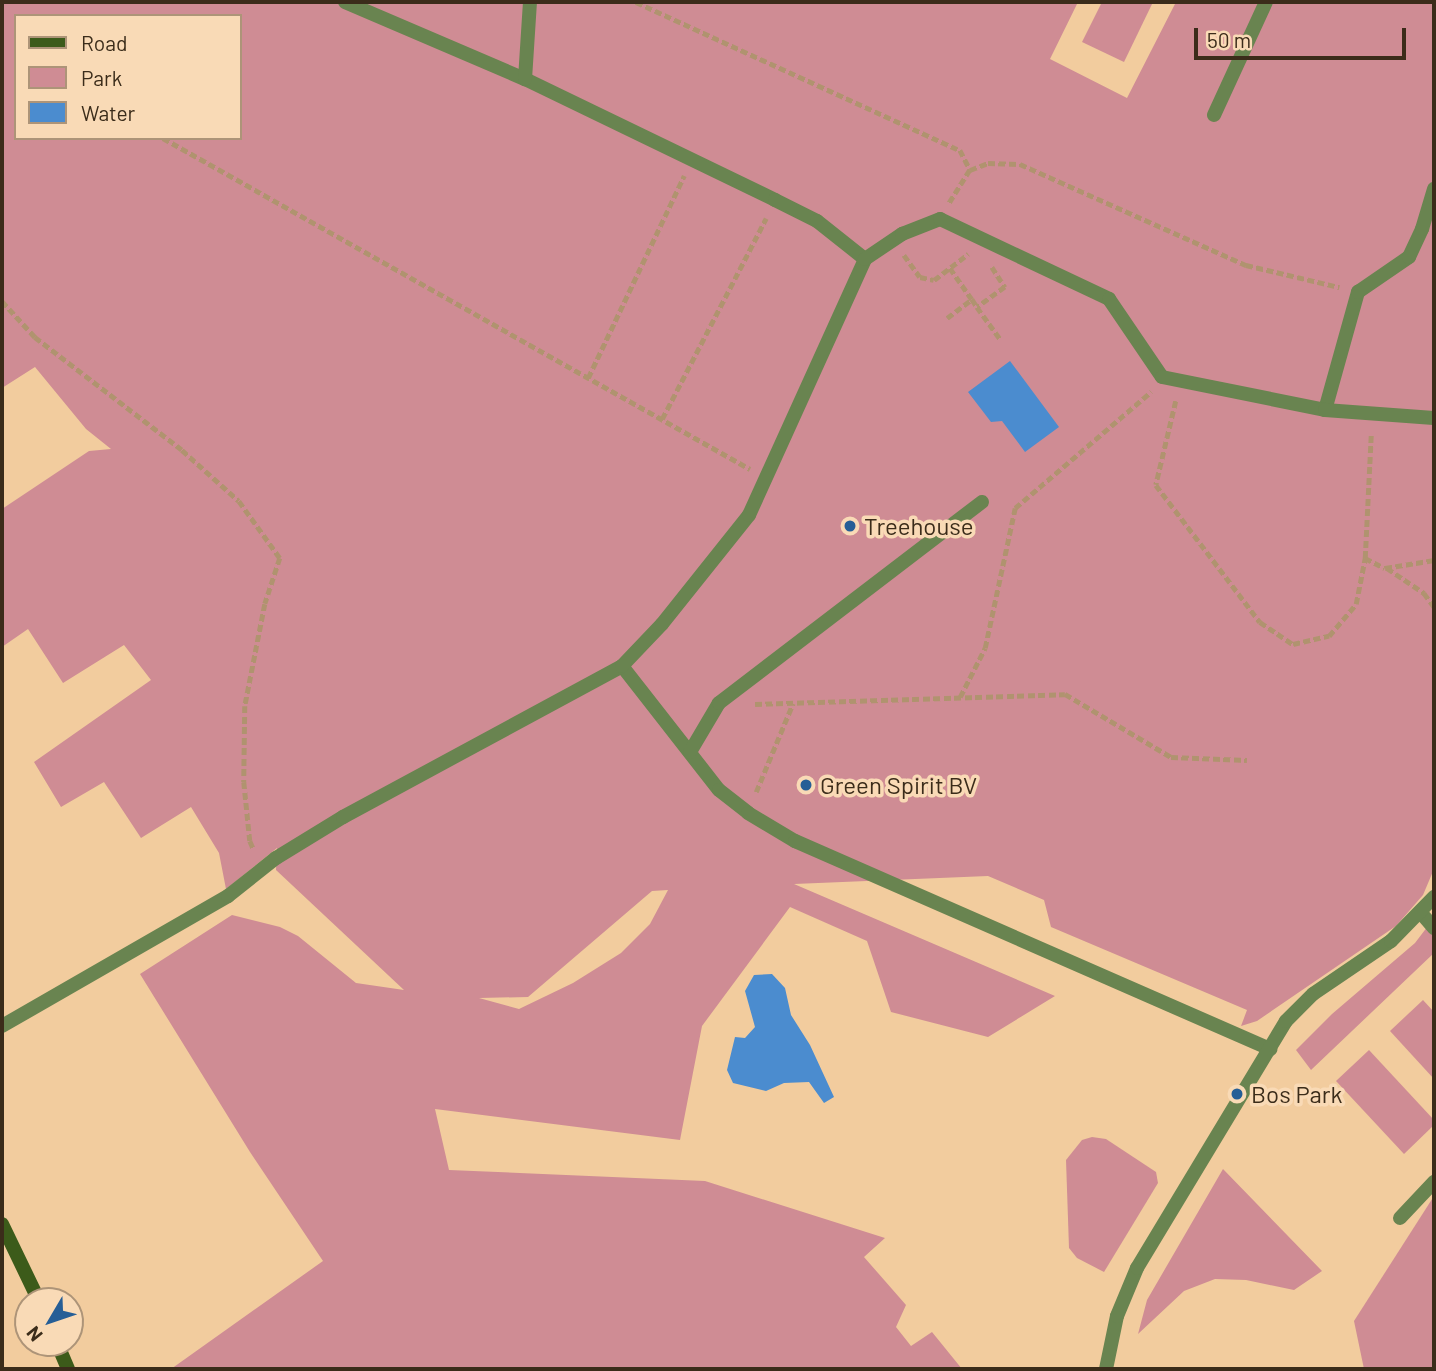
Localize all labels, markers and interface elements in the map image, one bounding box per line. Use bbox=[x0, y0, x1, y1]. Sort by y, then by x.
legend bbox=[14, 14, 242, 140]
scale bar bbox=[1198, 14, 1410, 58]
text: 50 m bbox=[1207, 27, 1251, 52]
text: Road bbox=[81, 30, 127, 55]
text: Park bbox=[81, 65, 122, 90]
text: Water bbox=[81, 100, 135, 125]
place label: Treehouse bbox=[864, 512, 974, 540]
marker: Treehouse bbox=[842, 518, 858, 534]
place label: Green Spirit BV bbox=[820, 771, 977, 799]
marker: Green Spirit BV bbox=[798, 777, 814, 793]
place label: Bos Park bbox=[1251, 1080, 1343, 1108]
marker: Bos Park bbox=[1229, 1086, 1245, 1102]
north arrow bbox=[14, 1287, 84, 1357]
text: N bbox=[21, 1322, 47, 1346]

